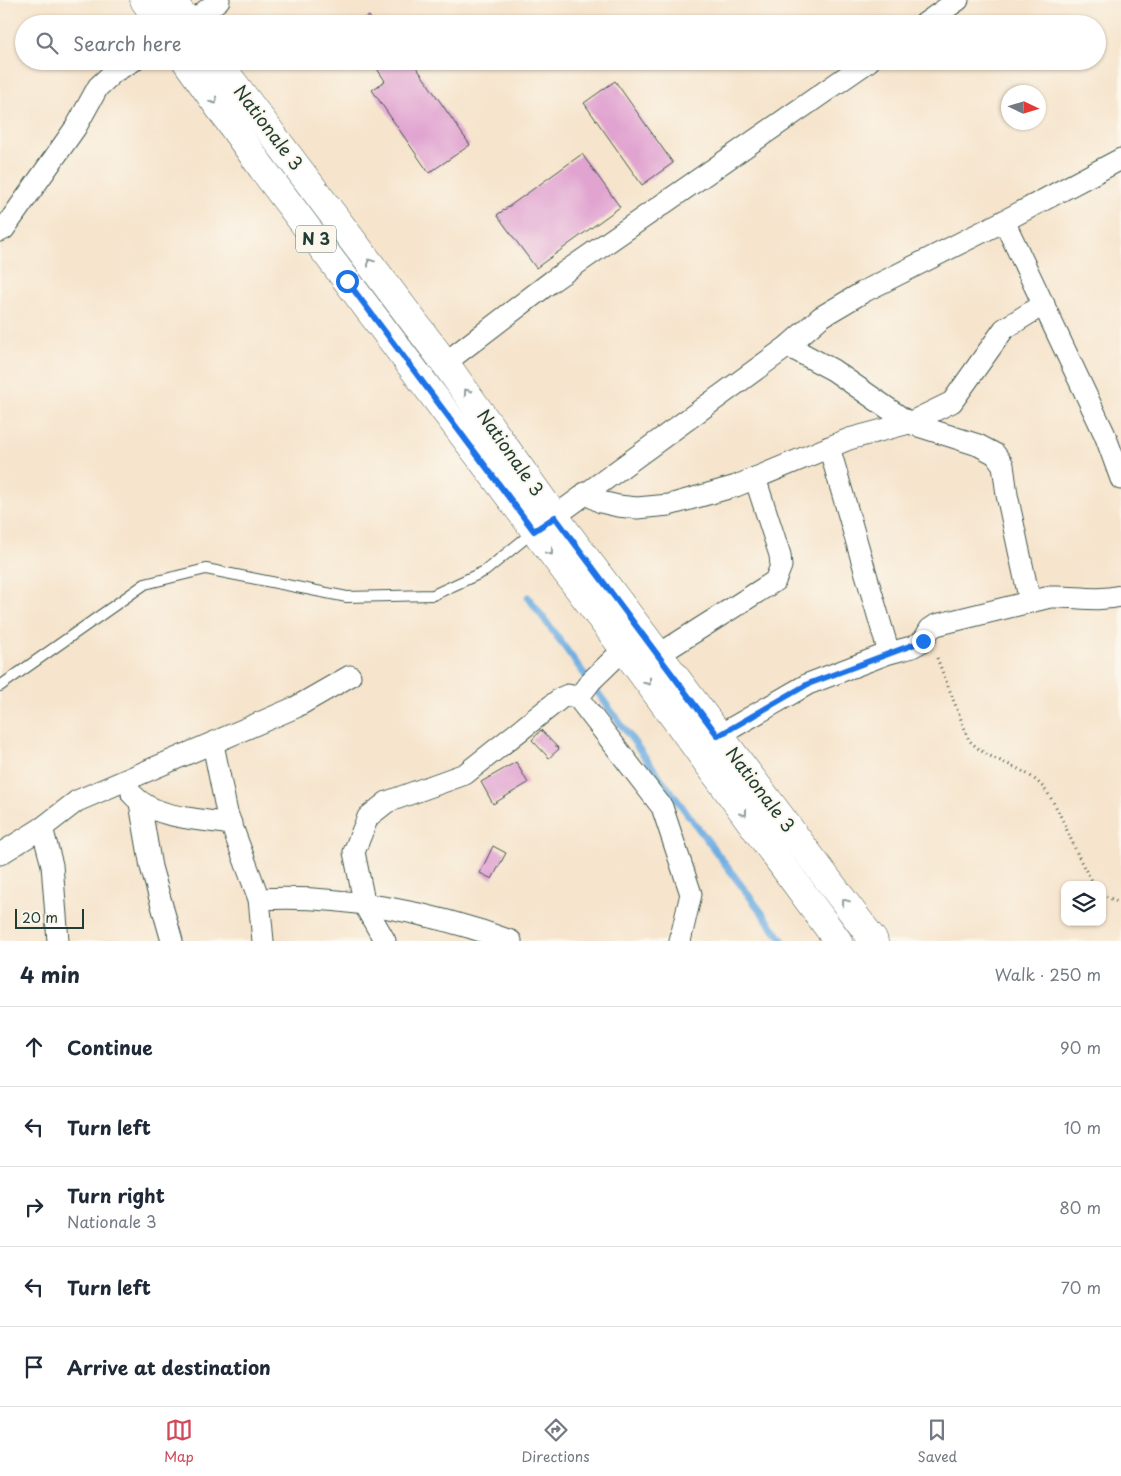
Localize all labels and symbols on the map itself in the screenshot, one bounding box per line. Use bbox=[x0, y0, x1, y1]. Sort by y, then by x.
street label: Nationale 3 bbox=[228, 79, 310, 175]
north arrow bbox=[1001, 85, 1046, 130]
one-way arrow bbox=[208, 95, 217, 105]
road number: N 3 bbox=[296, 225, 336, 252]
one-way arrow bbox=[367, 259, 375, 268]
route start bbox=[336, 270, 359, 293]
one-way arrow bbox=[464, 389, 472, 398]
street label: Nationale 3 bbox=[471, 403, 551, 501]
one-way arrow bbox=[545, 546, 553, 555]
route end bbox=[912, 630, 935, 653]
one-way arrow bbox=[642, 676, 651, 686]
street label: Nationale 3 bbox=[720, 741, 802, 837]
one-way arrow bbox=[738, 807, 747, 817]
one-way arrow bbox=[842, 898, 851, 908]
scale bar bbox=[15, 906, 84, 929]

